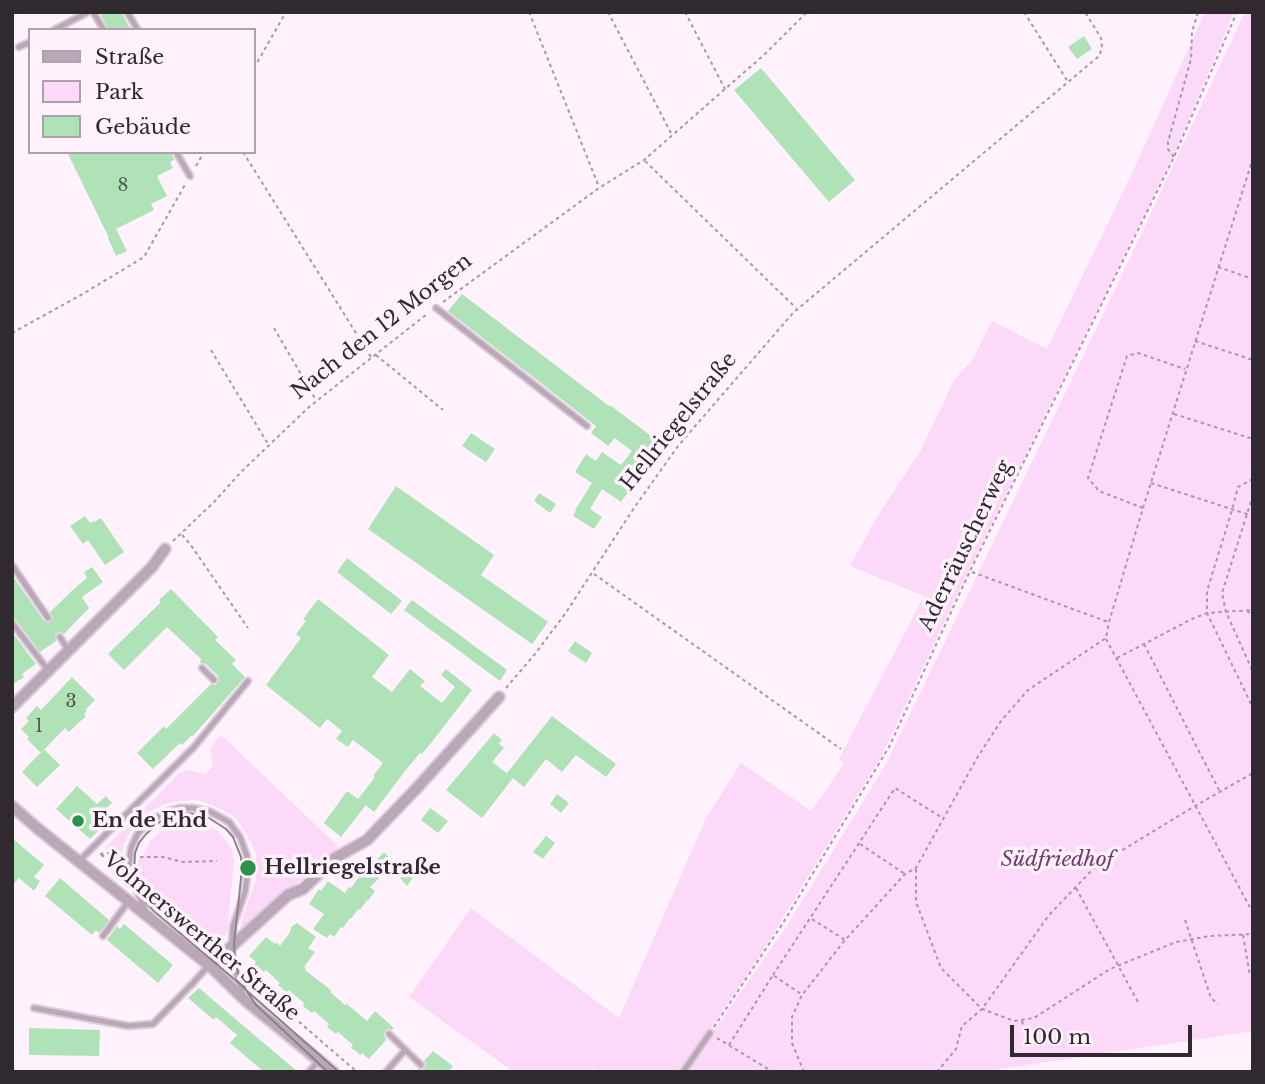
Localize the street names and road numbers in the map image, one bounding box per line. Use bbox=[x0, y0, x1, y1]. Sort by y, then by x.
street label: Nach den 12 Morgen bbox=[287, 249, 477, 405]
street label: Hellriegelstraße bbox=[616, 348, 742, 496]
street label: Aderräuscherweg bbox=[914, 456, 1018, 636]
street label: Volmerswerther Straße bbox=[98, 847, 304, 1027]

